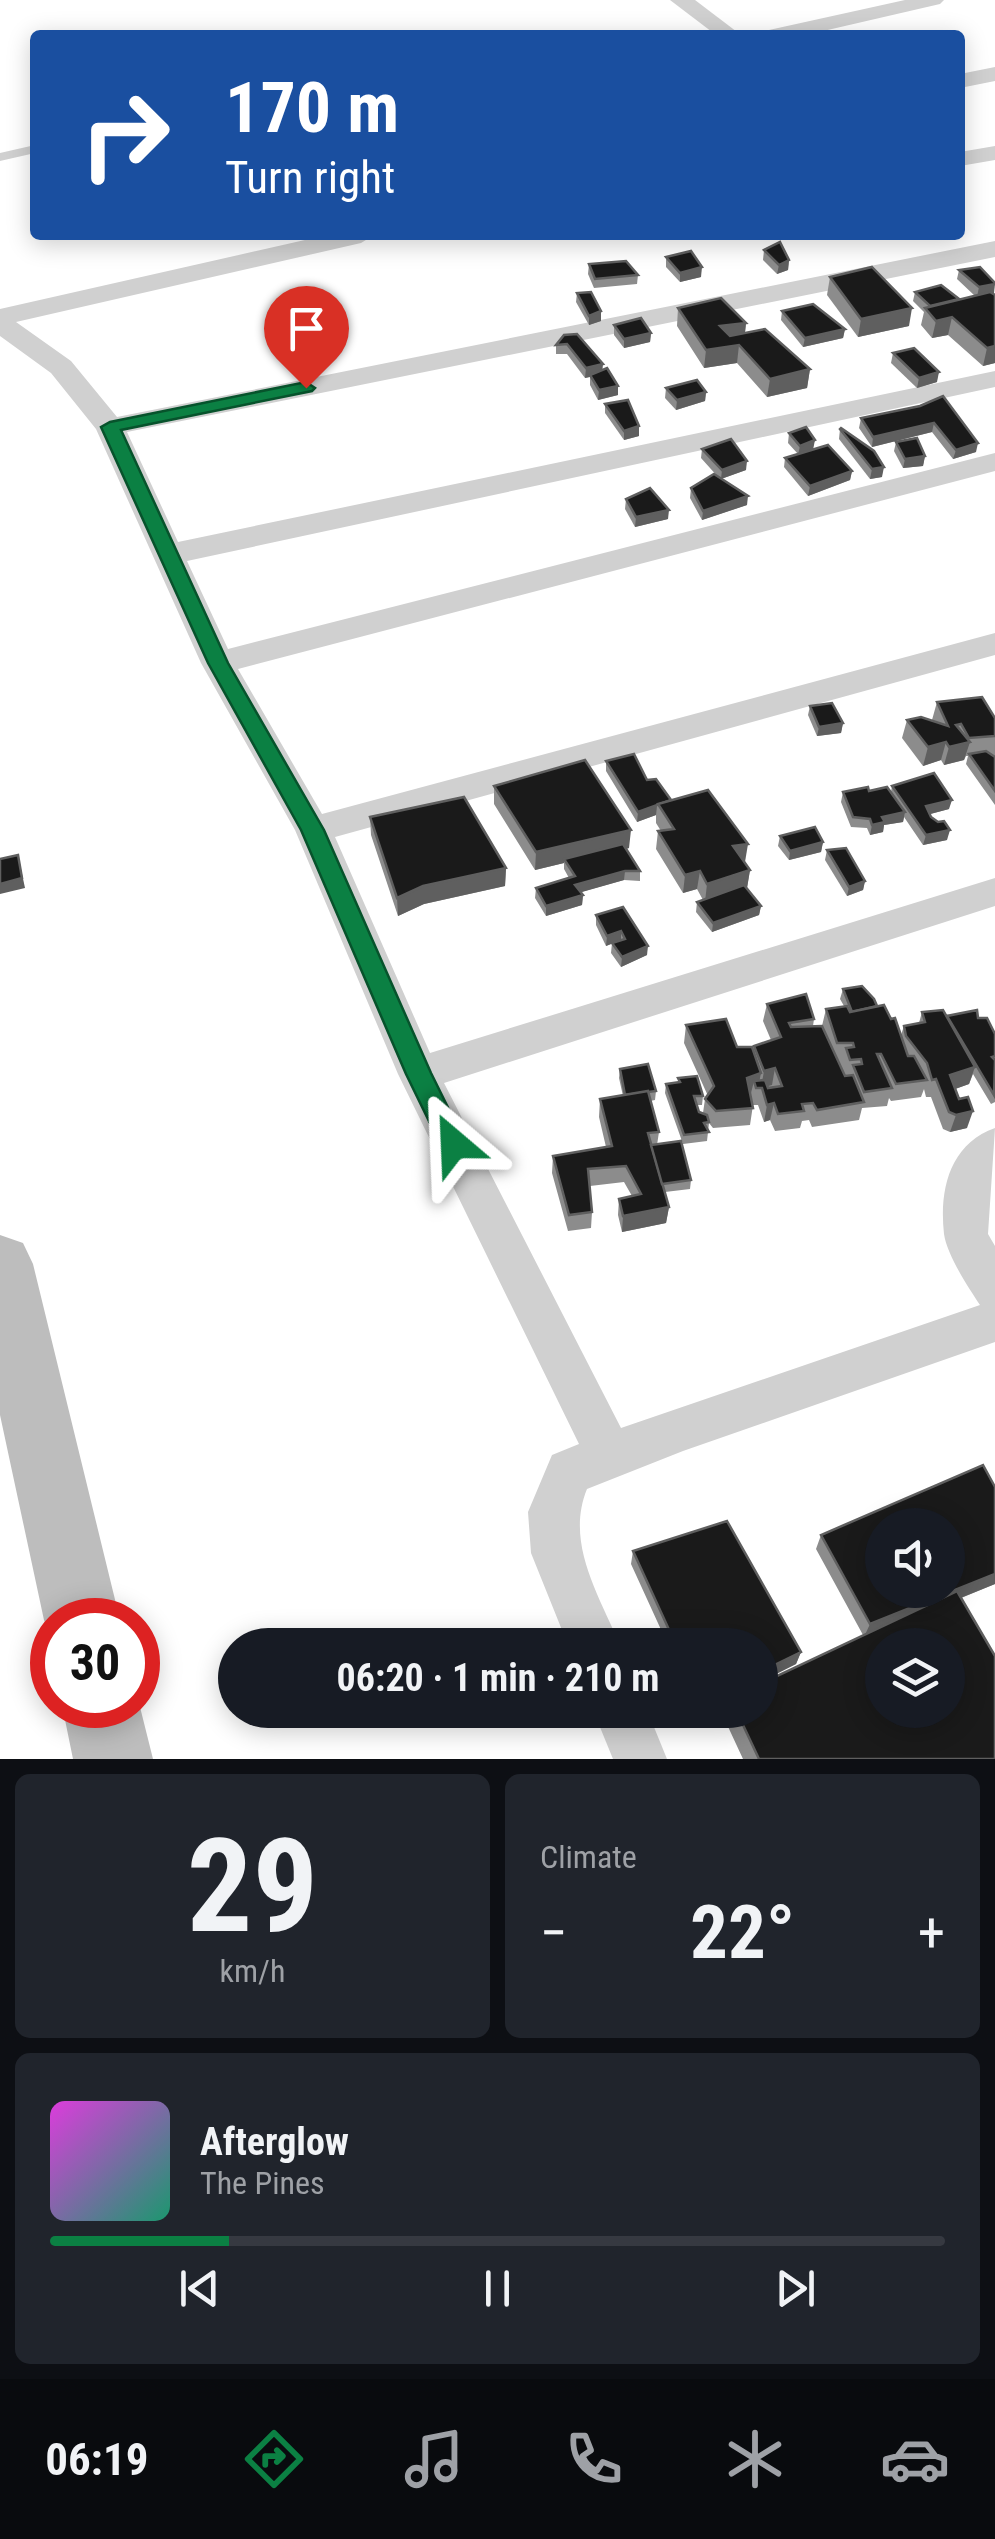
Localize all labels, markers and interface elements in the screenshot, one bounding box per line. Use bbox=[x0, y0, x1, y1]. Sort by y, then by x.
text: 170 m bbox=[225, 67, 399, 149]
icon: right bbox=[60, 70, 190, 200]
text: Turn right bbox=[225, 151, 395, 204]
pin bbox=[264, 286, 349, 389]
icon: arrive bbox=[279, 301, 334, 356]
position arrow bbox=[402, 1092, 506, 1196]
map controls bbox=[865, 1508, 965, 1728]
button: sound bbox=[865, 1508, 965, 1608]
speed limit sign: 30 bbox=[30, 1598, 160, 1728]
button: layers bbox=[865, 1628, 965, 1728]
text: 06:20 · 1 min · 210 m bbox=[337, 1656, 659, 1700]
text: 29 bbox=[187, 1810, 318, 1963]
text: Climate bbox=[540, 1838, 637, 1876]
text: 22° bbox=[690, 1888, 795, 1976]
text: − bbox=[540, 1901, 568, 1965]
text: + bbox=[918, 1901, 945, 1965]
text: km/h bbox=[220, 1952, 285, 1990]
text: Afterglow bbox=[200, 2120, 349, 2164]
text: The Pines bbox=[200, 2164, 325, 2202]
icon: previous bbox=[172, 2261, 227, 2316]
icon: pause bbox=[470, 2261, 525, 2316]
icon: next bbox=[768, 2261, 823, 2316]
icon: directions bbox=[239, 2424, 309, 2494]
icon: music bbox=[399, 2424, 469, 2494]
icon: phone bbox=[559, 2424, 629, 2494]
icon: climate bbox=[720, 2424, 790, 2494]
icon: car bbox=[880, 2424, 950, 2494]
text: 06:19 bbox=[45, 2433, 148, 2486]

